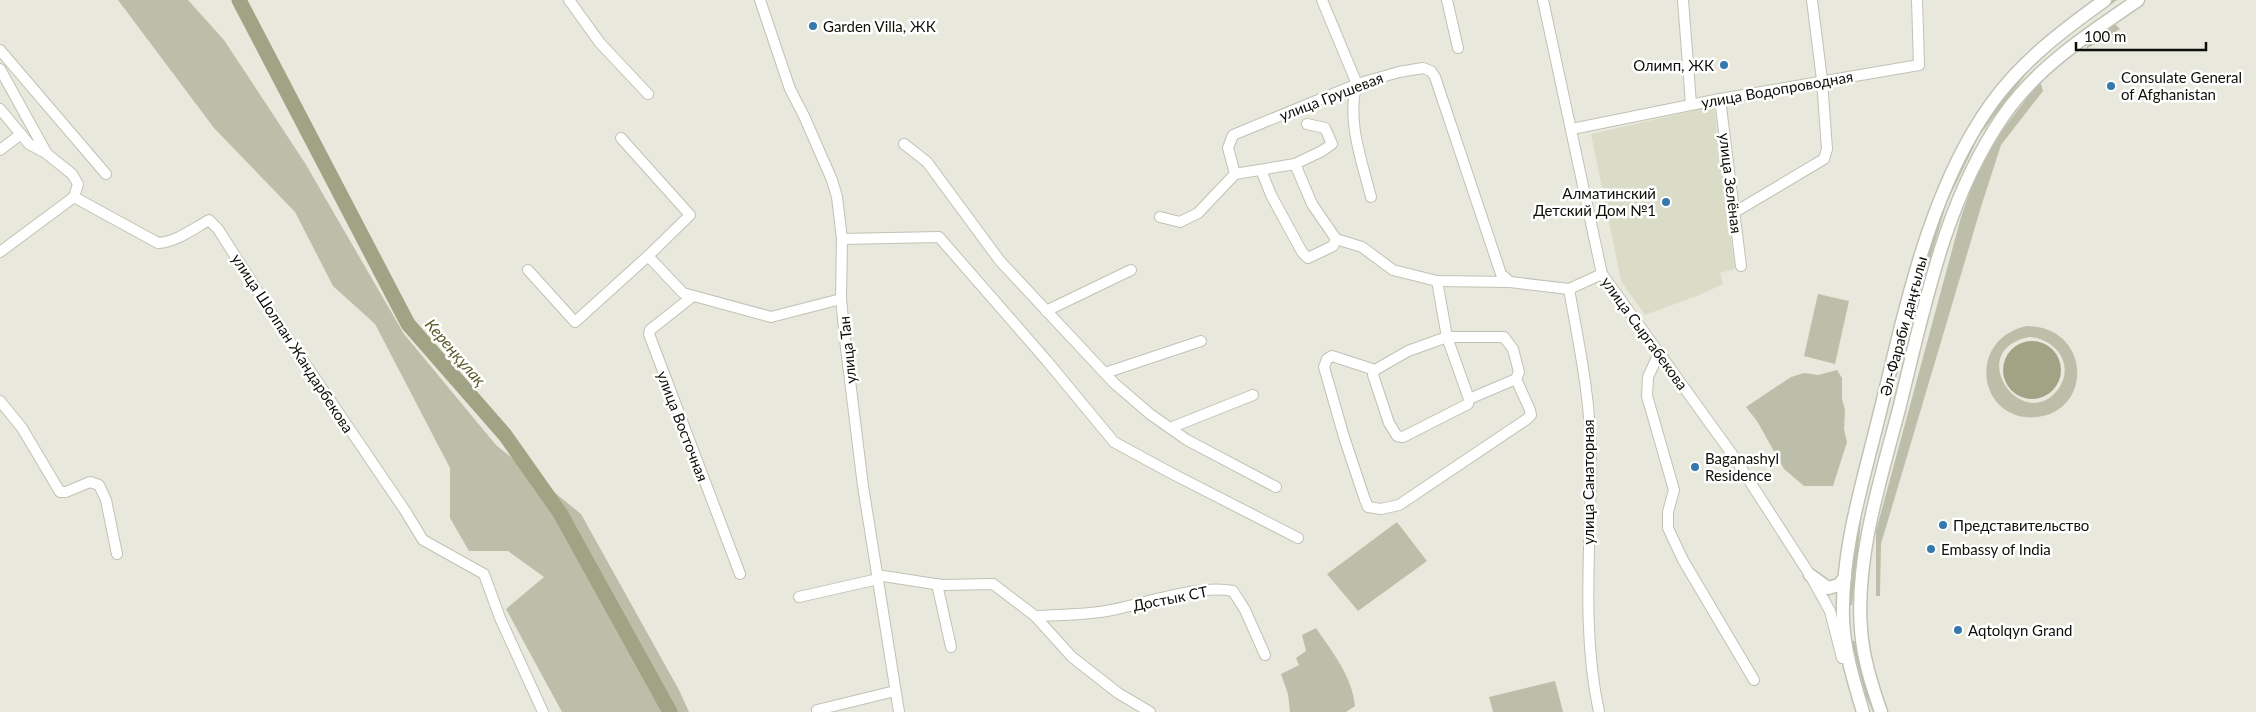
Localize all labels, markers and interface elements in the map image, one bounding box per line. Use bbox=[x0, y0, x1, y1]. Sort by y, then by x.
place label: Garden Villa, ЖК bbox=[823, 17, 936, 35]
marker: Garden Villa, ЖК bbox=[807, 20, 819, 32]
scale bar bbox=[2076, 20, 2206, 52]
text: 100 m bbox=[2084, 27, 2126, 45]
place label: Олимп, ЖК bbox=[1633, 56, 1714, 74]
marker: Олимп, ЖК bbox=[1718, 59, 1730, 71]
street label: улица Водопроводная bbox=[1700, 67, 1854, 111]
street label: улица Грушевая bbox=[1277, 68, 1385, 124]
place label: Consulate General of Afghanistan bbox=[2121, 68, 2242, 103]
marker: Consulate General of Afghanistan bbox=[2105, 80, 2117, 92]
street label: улица Зелёная bbox=[1716, 132, 1746, 234]
place label: Алматинский Детский Дом №1 bbox=[1533, 184, 1656, 219]
marker: Алматинский Детский Дом №1 bbox=[1660, 196, 1672, 208]
street label: улица Шолпан Жандарбекова bbox=[228, 250, 358, 436]
street label: Әл-Фараби даңғылы bbox=[1876, 254, 1930, 398]
street label: улица Сыргабекова bbox=[1598, 273, 1692, 393]
water label: Кереңқұлақ bbox=[422, 315, 490, 389]
street label: улица Тан bbox=[835, 315, 859, 385]
street label: улица Восточная bbox=[654, 368, 712, 484]
street label: улица Санаторная bbox=[1579, 419, 1597, 545]
place label: Baganashyl Residence bbox=[1705, 449, 1779, 484]
marker: Baganashyl Residence bbox=[1689, 461, 1701, 473]
place label: Представительство bbox=[1953, 516, 2089, 534]
marker: Представительство bbox=[1937, 519, 1949, 531]
place label: Embassy of India bbox=[1941, 540, 2051, 558]
marker: Embassy of India bbox=[1925, 543, 1937, 555]
street label: Достык СТ bbox=[1131, 582, 1209, 614]
place label: Aqtolqyn Grand bbox=[1968, 621, 2073, 639]
marker: Aqtolqyn Grand bbox=[1952, 624, 1964, 636]

